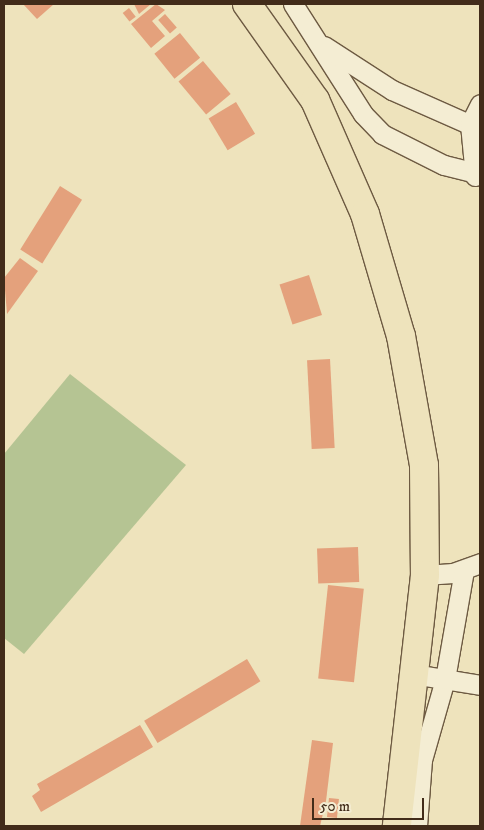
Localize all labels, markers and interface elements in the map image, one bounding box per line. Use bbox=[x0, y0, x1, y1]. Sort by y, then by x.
scale bar bbox=[314, 788, 426, 820]
text: 50 m bbox=[320, 797, 350, 816]

